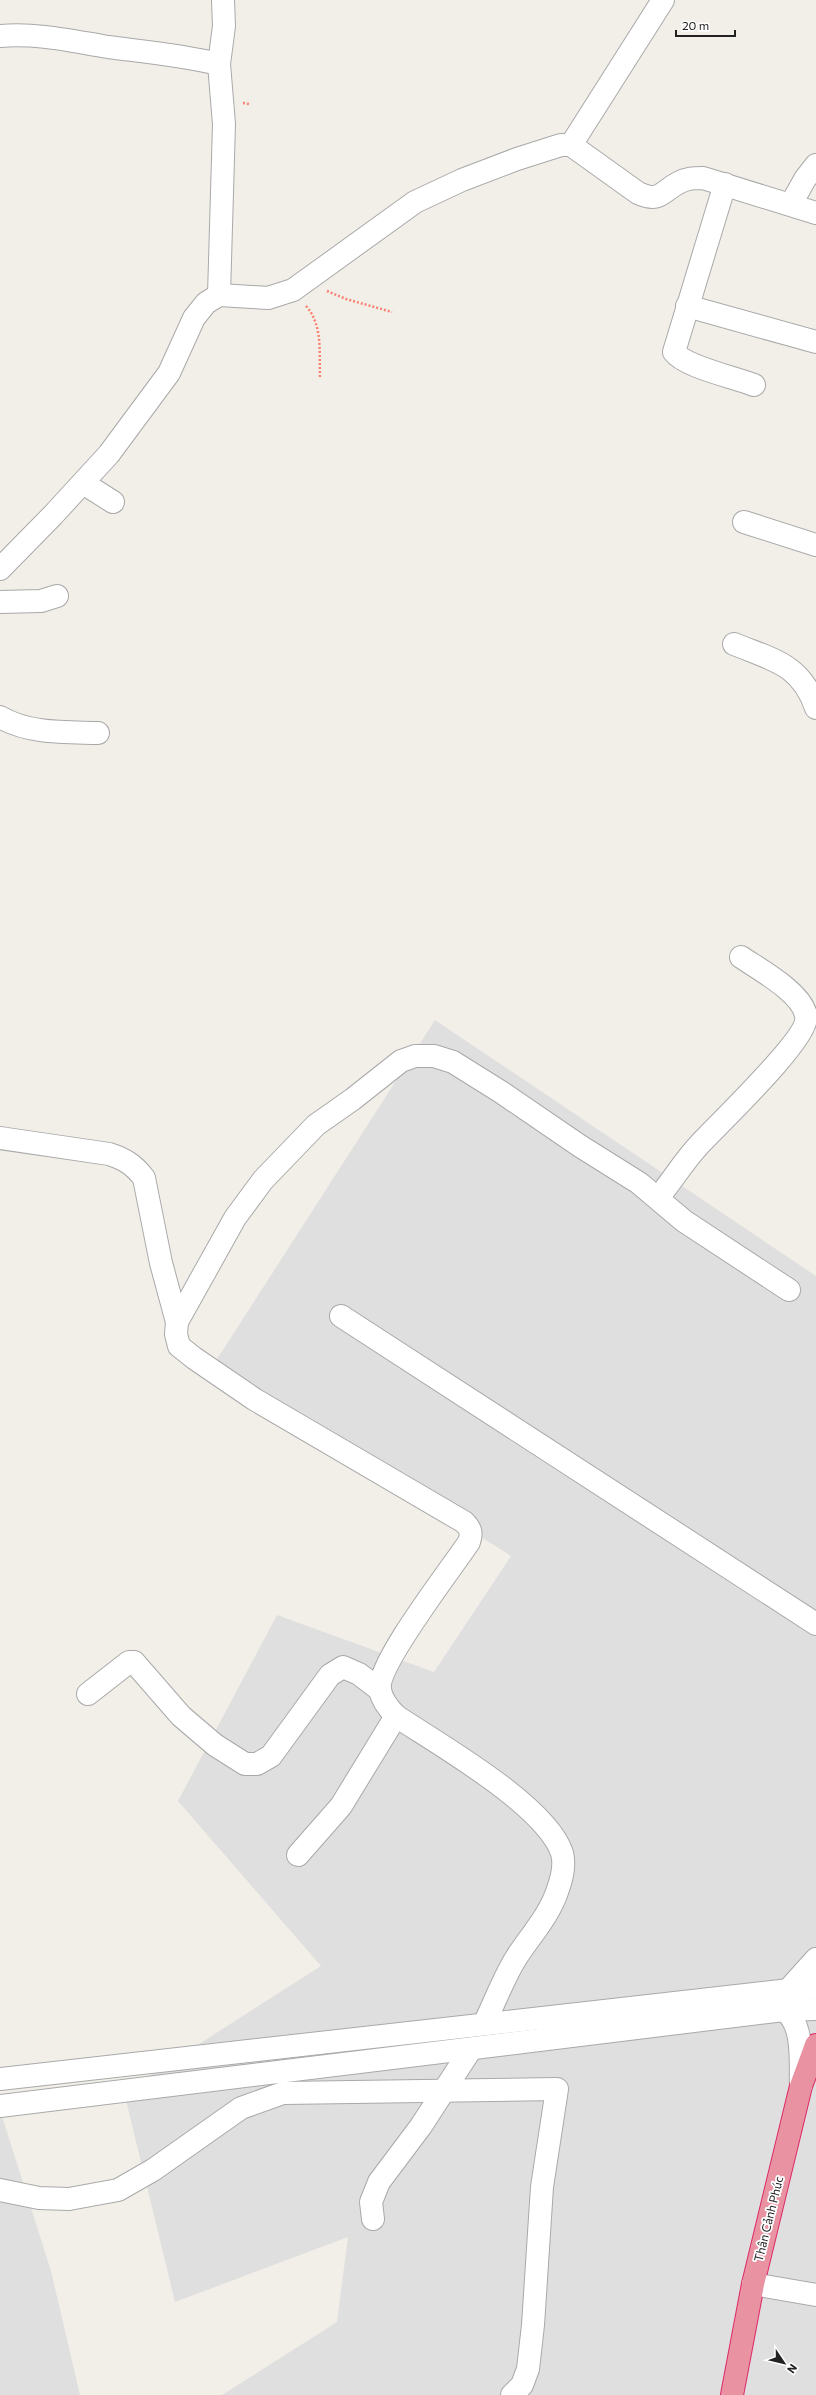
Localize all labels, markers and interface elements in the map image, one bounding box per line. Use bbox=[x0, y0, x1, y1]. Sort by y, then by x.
scale bar bbox=[676, 12, 735, 38]
text: 20 m bbox=[682, 18, 709, 32]
street label: Thân Cảnh Phúc bbox=[751, 2175, 785, 2263]
north arrow bbox=[764, 2343, 804, 2383]
text: N bbox=[785, 2362, 800, 2376]

